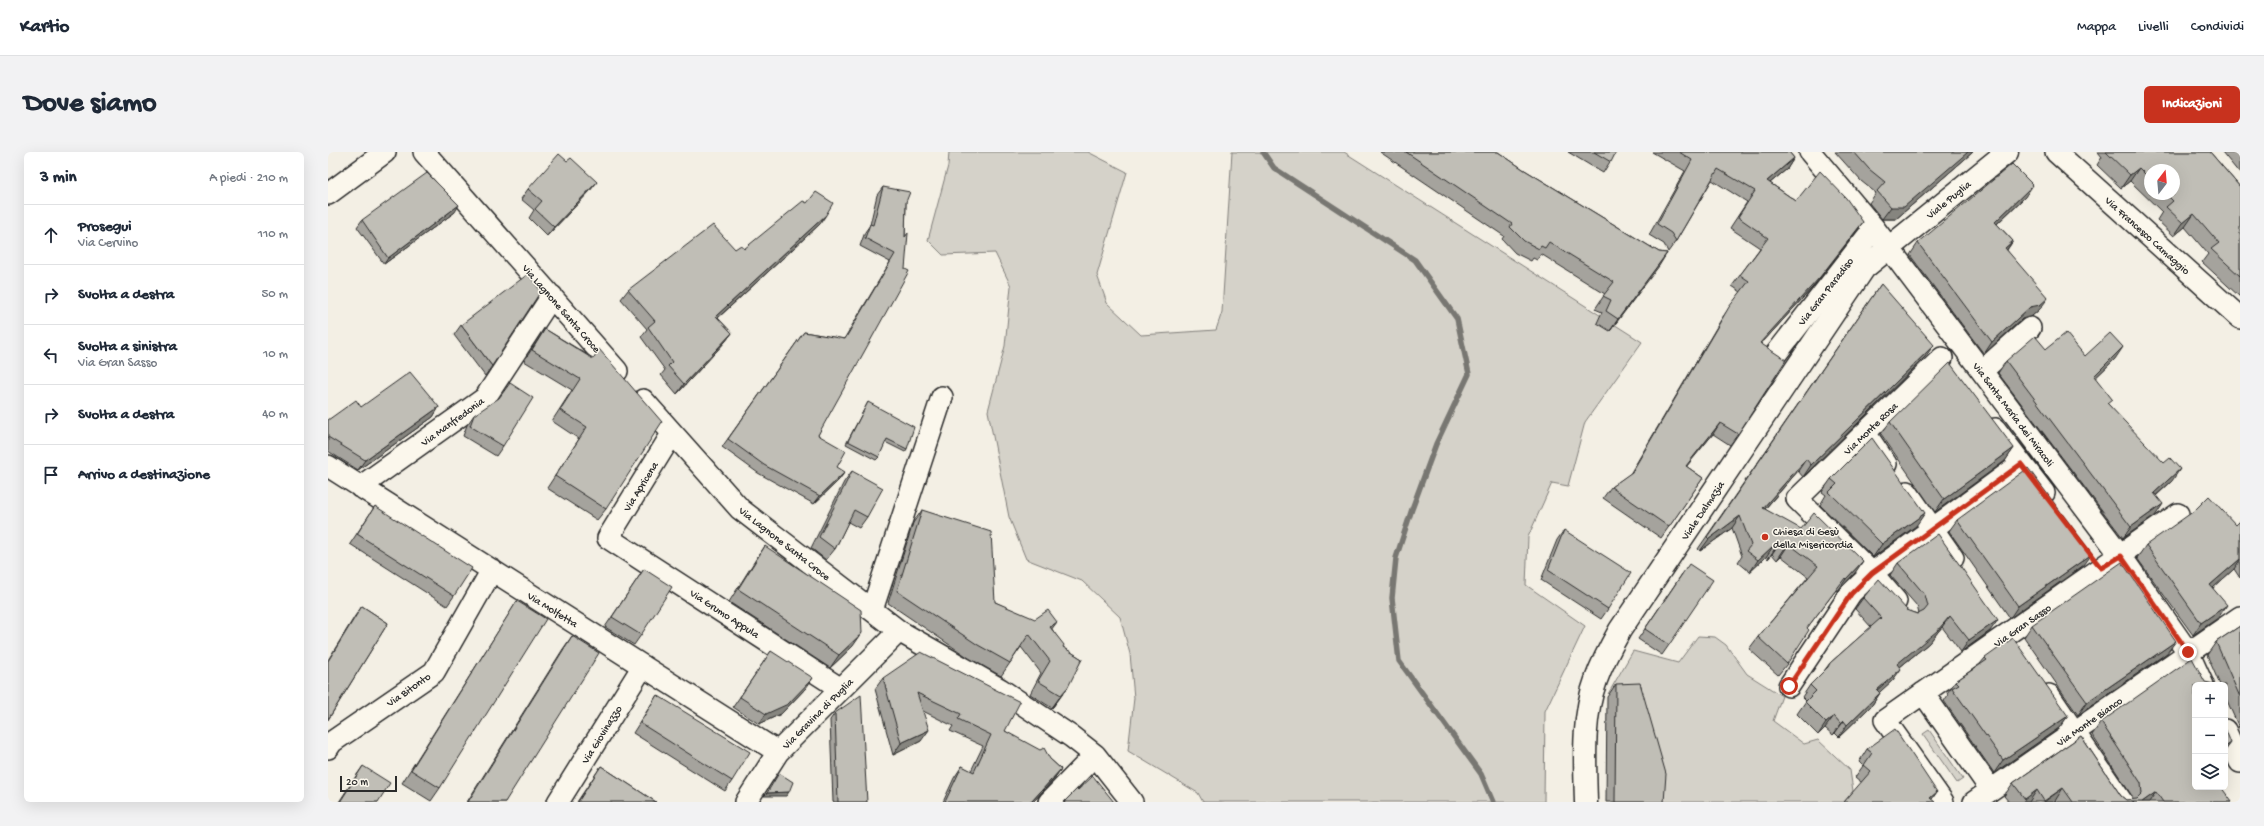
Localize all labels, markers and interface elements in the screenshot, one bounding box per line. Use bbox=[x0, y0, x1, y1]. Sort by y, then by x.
text: Kartio bbox=[20, 16, 69, 39]
text: Mappa bbox=[2077, 19, 2116, 36]
text: Livelli bbox=[2138, 19, 2169, 36]
text: Condividi bbox=[2191, 19, 2244, 36]
button: Indicazioni bbox=[2144, 86, 2240, 123]
text: Dove siamo bbox=[24, 88, 157, 121]
north arrow bbox=[2144, 164, 2180, 200]
text: 3 min bbox=[40, 168, 77, 188]
text: A piedi · 210 m bbox=[209, 171, 288, 186]
street label: Viale Puglia bbox=[1924, 178, 1975, 223]
street label: Via Francesco Camaggio bbox=[2101, 194, 2192, 278]
text: Prosegui bbox=[78, 218, 131, 236]
icon: ahead bbox=[40, 224, 62, 246]
text: 110 m bbox=[258, 227, 288, 242]
text: Via Cervino bbox=[78, 236, 138, 251]
street label: Via Gran Paradiso bbox=[1796, 256, 1857, 329]
street label: Via Lagnone Santa Croce bbox=[518, 262, 602, 356]
icon: right bbox=[40, 284, 62, 306]
text: Svolta a destra bbox=[78, 286, 174, 304]
text: 50 m bbox=[261, 287, 288, 302]
text: Svolta a sinistra bbox=[78, 338, 177, 356]
icon: left bbox=[40, 344, 62, 366]
text: 10 m bbox=[263, 347, 288, 362]
text: Via Gran Sasso bbox=[78, 356, 157, 371]
street label: Via Santa Maria dei Miracoli bbox=[1969, 360, 2055, 470]
street label: Via Manfredonia bbox=[418, 394, 488, 450]
street label: Via Monte Rosa bbox=[1841, 400, 1901, 459]
icon: right bbox=[40, 404, 62, 426]
text: Svolta a destra bbox=[78, 406, 174, 424]
text: 40 m bbox=[262, 407, 288, 422]
street label: Via Apricena bbox=[621, 459, 662, 515]
icon: arrive bbox=[40, 464, 62, 486]
text: Arrivo a destinazione bbox=[78, 466, 210, 484]
street label: Viale Dalmazia bbox=[1679, 479, 1728, 544]
street label: Via Lagnone Santa Croce bbox=[735, 505, 832, 584]
place label: Chiesa di Gesù della Misericordia bbox=[1773, 527, 1854, 552]
marker: Chiesa di Gesù della Misericordia bbox=[1760, 532, 1770, 542]
street label: Via Grumo Appula bbox=[686, 587, 762, 642]
street label: Via Molfetta bbox=[524, 589, 581, 631]
street label: Via Gran Sasso bbox=[1991, 602, 2054, 651]
route end bbox=[2179, 643, 2197, 661]
street label: Via Bitonto bbox=[384, 671, 434, 711]
street label: Via Gravina di Puglia bbox=[780, 676, 857, 753]
route start bbox=[1780, 677, 1798, 695]
map controls bbox=[2192, 682, 2228, 790]
button: + bbox=[2192, 682, 2228, 718]
street label: Via Monte Bianco bbox=[2054, 695, 2126, 750]
street label: Via Giovinazzo bbox=[580, 704, 625, 767]
button: − bbox=[2192, 718, 2228, 754]
button: layers bbox=[2192, 754, 2228, 790]
scale bar bbox=[340, 774, 397, 793]
text: 20 m bbox=[346, 777, 368, 789]

